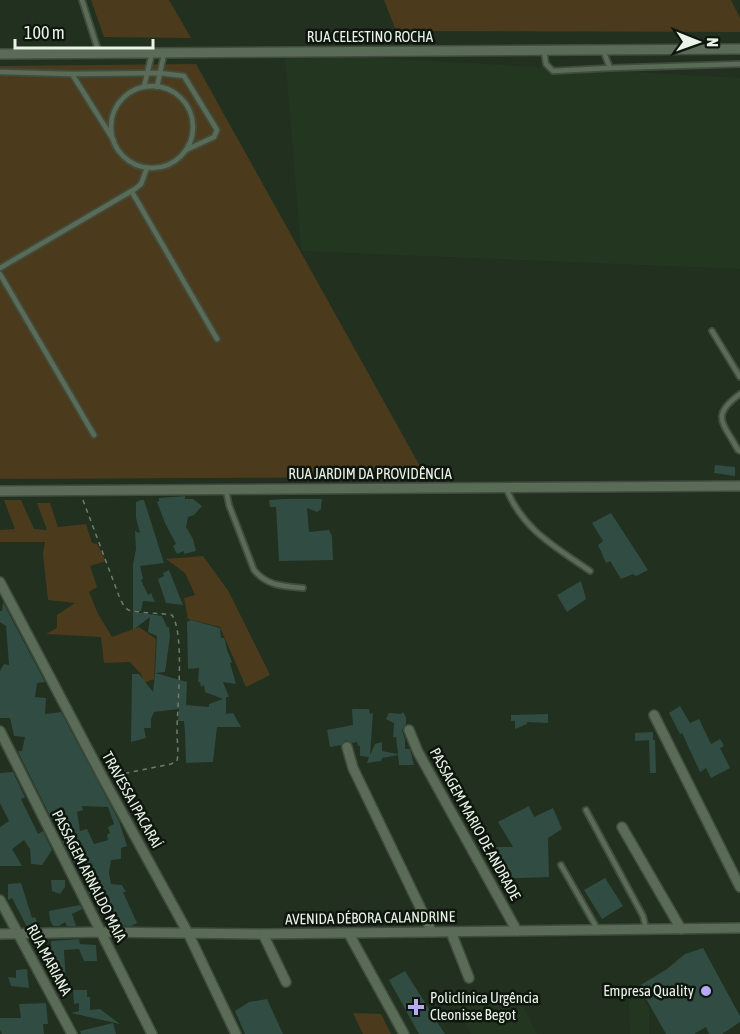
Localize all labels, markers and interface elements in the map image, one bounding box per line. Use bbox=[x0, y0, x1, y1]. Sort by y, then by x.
scale bar bbox=[15, 12, 153, 50]
north arrow bbox=[668, 12, 728, 72]
text: 100 m bbox=[24, 22, 65, 43]
street label: RUA CELESTINO ROCHA bbox=[307, 28, 434, 45]
text: N bbox=[704, 37, 722, 47]
street label: RUA JARDIM DA PROVIDÊNCIA bbox=[288, 465, 452, 482]
street label: PASSAGEM MARIO DE ANDRADE bbox=[427, 745, 525, 903]
street label: TRAVESSA IPACARAÍ bbox=[99, 749, 166, 851]
street label: PASSAGEM ARNALDO MAIA bbox=[49, 807, 130, 945]
street label: AVENIDA DÉBORA CALANDRINE bbox=[285, 908, 456, 927]
street label: RUA MARIANA bbox=[24, 921, 76, 999]
place label: Empresa Quality bbox=[603, 982, 694, 999]
marker: Empresa Quality bbox=[699, 984, 713, 998]
place label: Policlínica Urgência Cleonisse Begot bbox=[430, 989, 539, 1023]
marker: Policlínica Urgência Cleonisse Begot bbox=[407, 998, 425, 1016]

